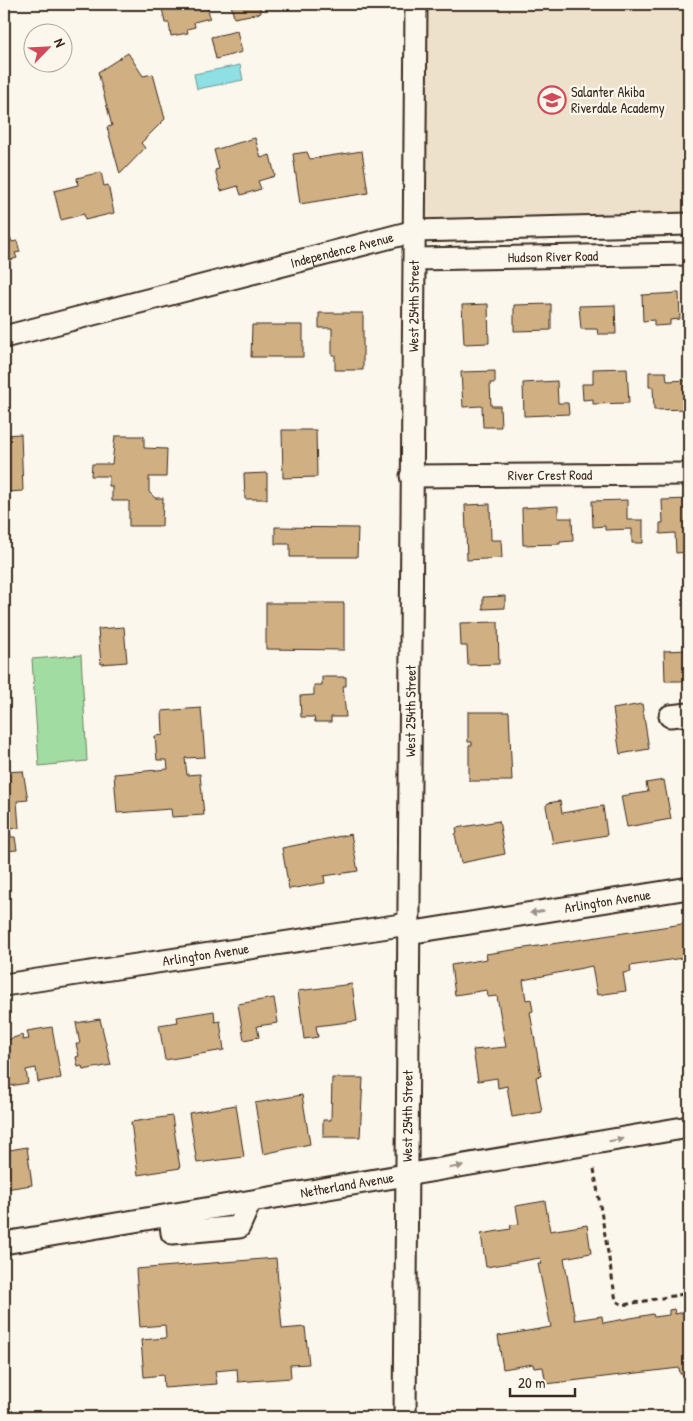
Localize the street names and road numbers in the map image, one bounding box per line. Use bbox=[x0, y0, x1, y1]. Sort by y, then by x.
street label: Independence Avenue bbox=[288, 227, 396, 272]
street label: Hudson River Road bbox=[508, 246, 599, 266]
street label: West 254th Street bbox=[403, 260, 423, 352]
street label: River Crest Road bbox=[508, 465, 593, 484]
street label: West 254th Street bbox=[400, 665, 420, 757]
street label: Arlington Avenue bbox=[563, 884, 652, 917]
street label: Arlington Avenue bbox=[161, 938, 251, 970]
street label: West 254th Street bbox=[397, 1070, 417, 1162]
street label: Netherland Avenue bbox=[299, 1167, 396, 1202]

